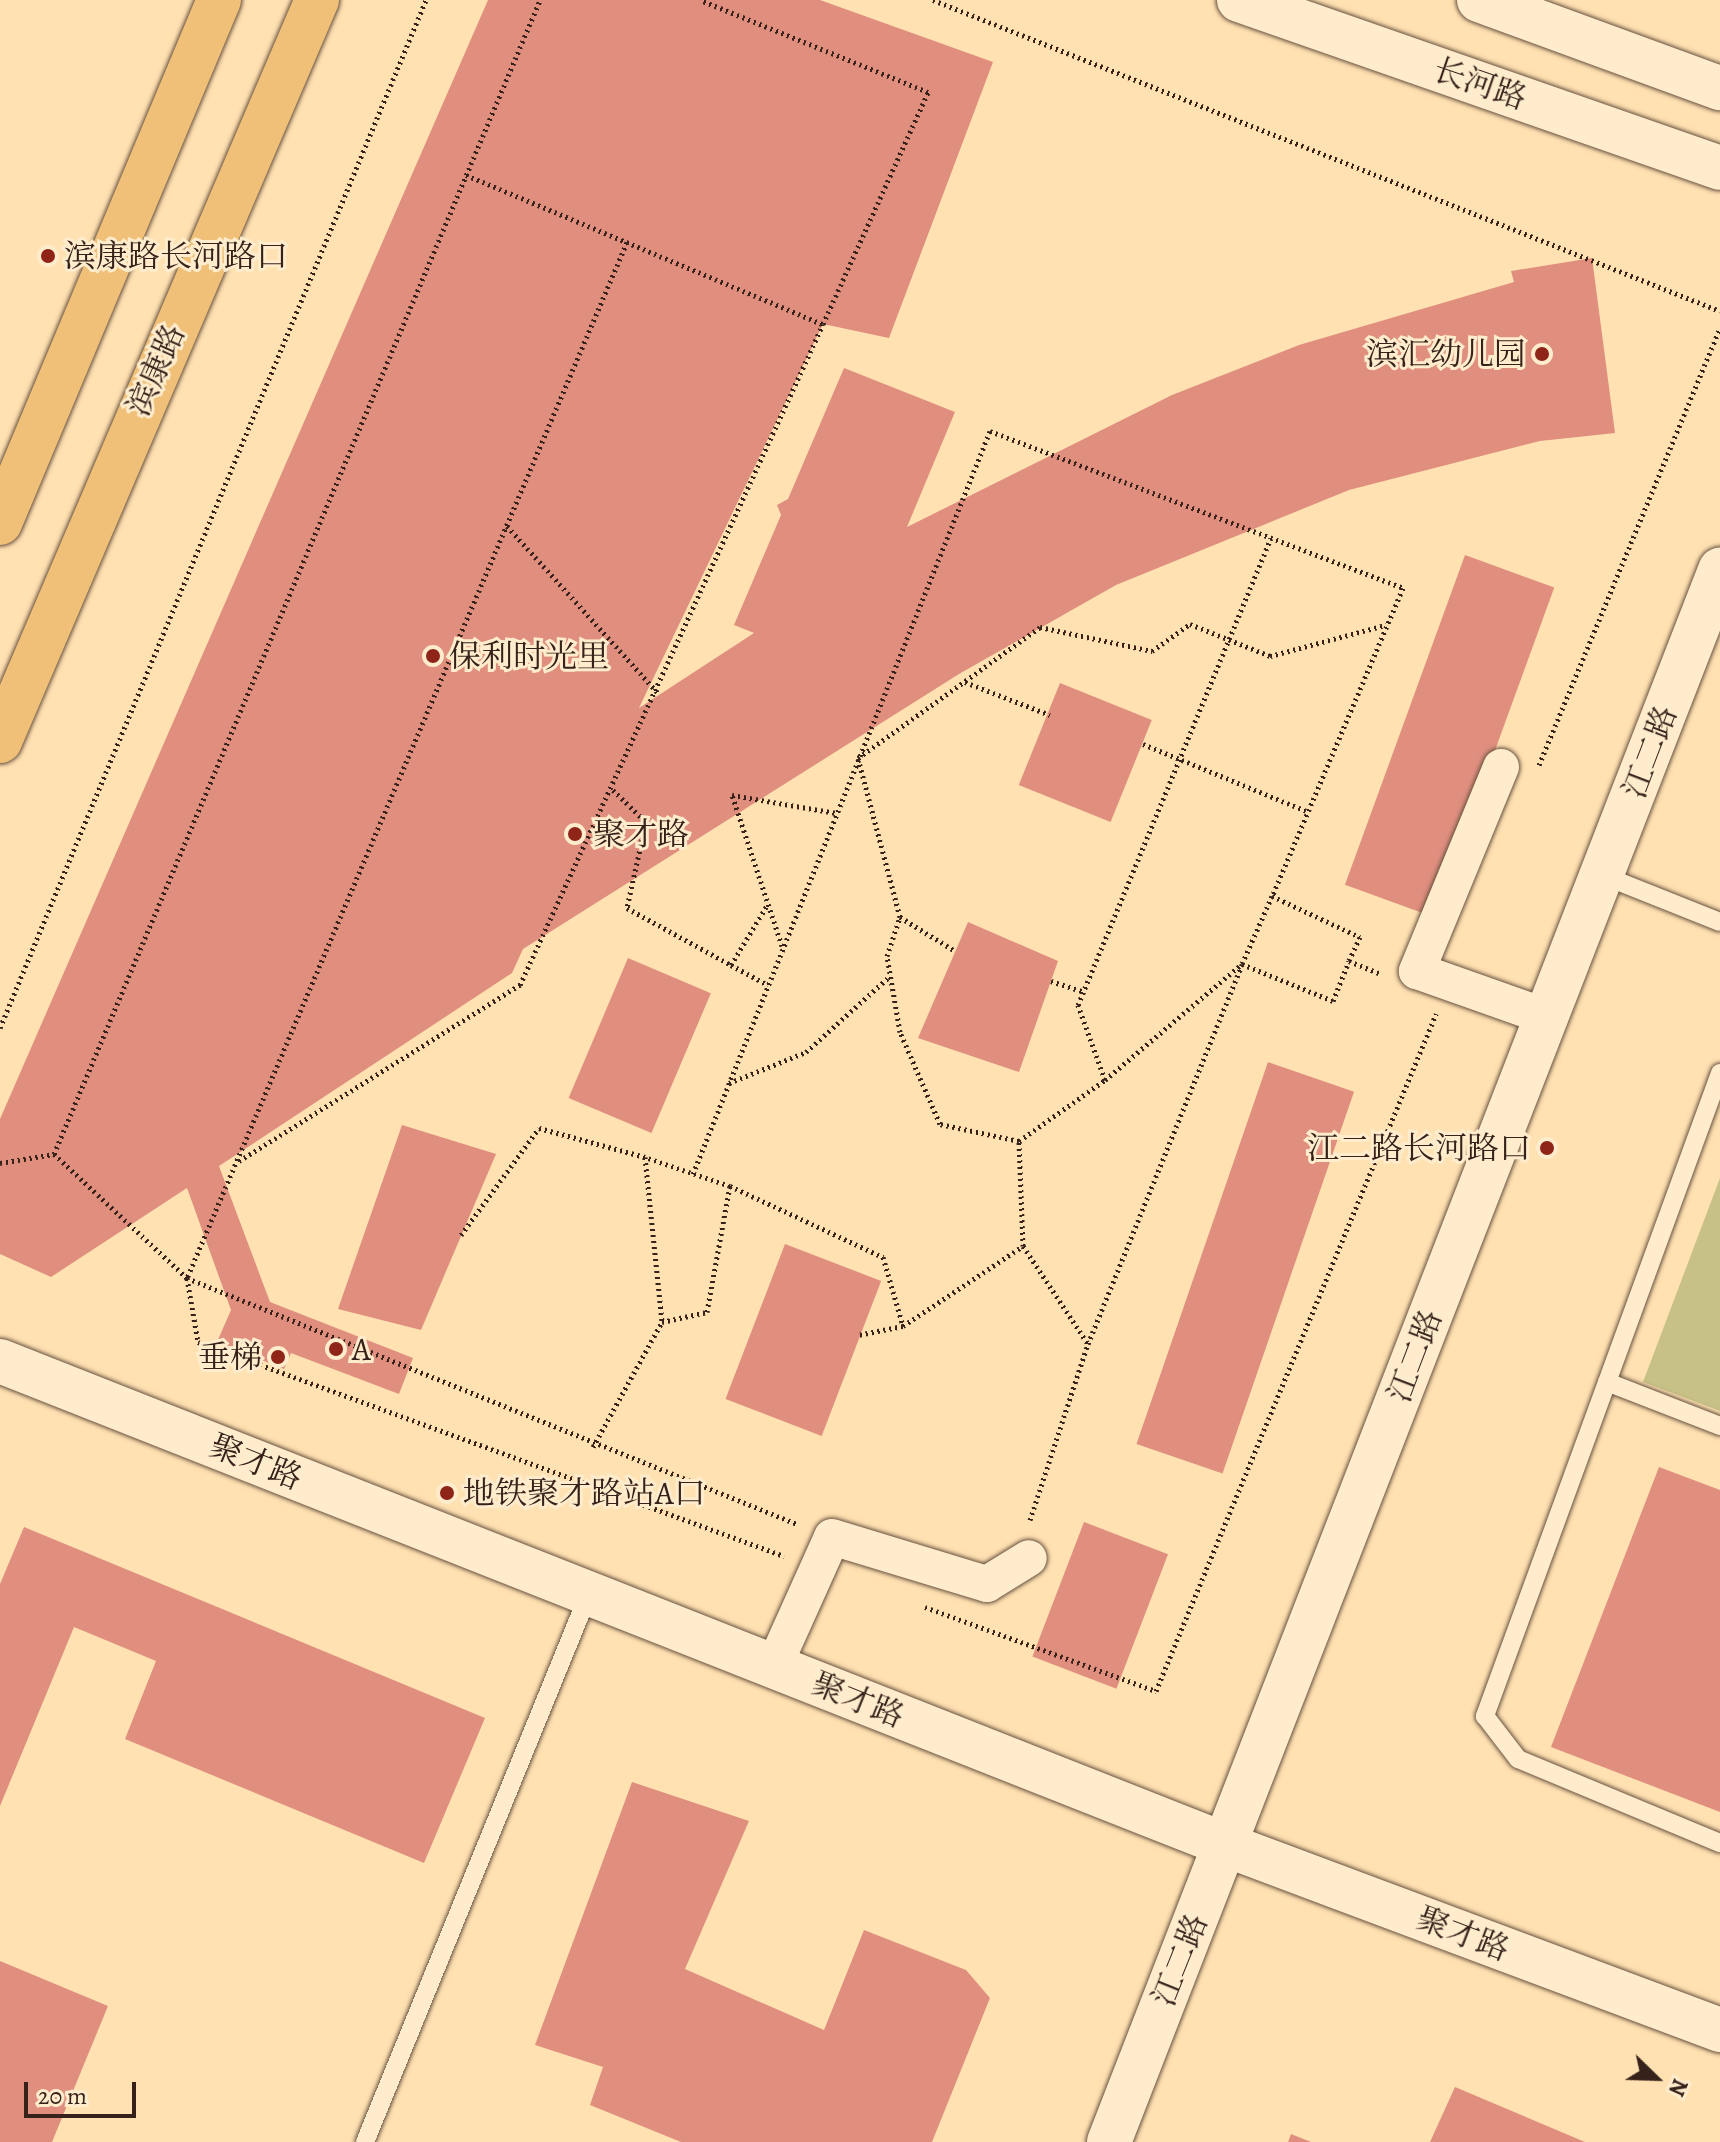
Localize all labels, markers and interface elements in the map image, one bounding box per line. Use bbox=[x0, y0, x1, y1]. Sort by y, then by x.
street label: 长河路 bbox=[1428, 50, 1532, 118]
place label: 滨康路长河路口 bbox=[64, 237, 288, 275]
marker: 滨康路长河路口 bbox=[39, 247, 57, 265]
street label: 滨康路 bbox=[119, 318, 193, 422]
place label: 滨汇幼儿园 bbox=[1366, 335, 1526, 373]
marker: 滨汇幼儿园 bbox=[1533, 345, 1551, 363]
place label: 保利时光里 bbox=[449, 637, 609, 675]
marker: 保利时光里 bbox=[424, 647, 442, 665]
street label: 江二路 bbox=[1615, 700, 1685, 804]
place label: 聚才路 bbox=[593, 815, 689, 853]
marker: 聚才路 bbox=[564, 823, 586, 845]
place label: 江二路长河路口 bbox=[1307, 1129, 1531, 1167]
marker: 江二路长河路口 bbox=[1538, 1139, 1556, 1157]
street label: 江二路 bbox=[1380, 1304, 1450, 1408]
place label: A bbox=[352, 1330, 371, 1368]
place label: 垂梯 bbox=[198, 1338, 262, 1376]
marker: A bbox=[327, 1340, 345, 1358]
marker: 垂梯 bbox=[269, 1348, 287, 1366]
street label: 聚才路 bbox=[204, 1426, 308, 1498]
place label: 地铁聚才路站A口 bbox=[463, 1474, 706, 1512]
marker: 地铁聚才路站A口 bbox=[438, 1484, 456, 1502]
street label: 聚才路 bbox=[806, 1664, 910, 1736]
street label: 聚才路 bbox=[1411, 1899, 1515, 1969]
street label: 江二路 bbox=[1144, 1908, 1216, 2012]
north arrow bbox=[1616, 2038, 1696, 2118]
scale bar bbox=[28, 2066, 140, 2116]
text: N bbox=[1661, 2074, 1695, 2101]
text: 20 m bbox=[38, 2080, 87, 2112]

